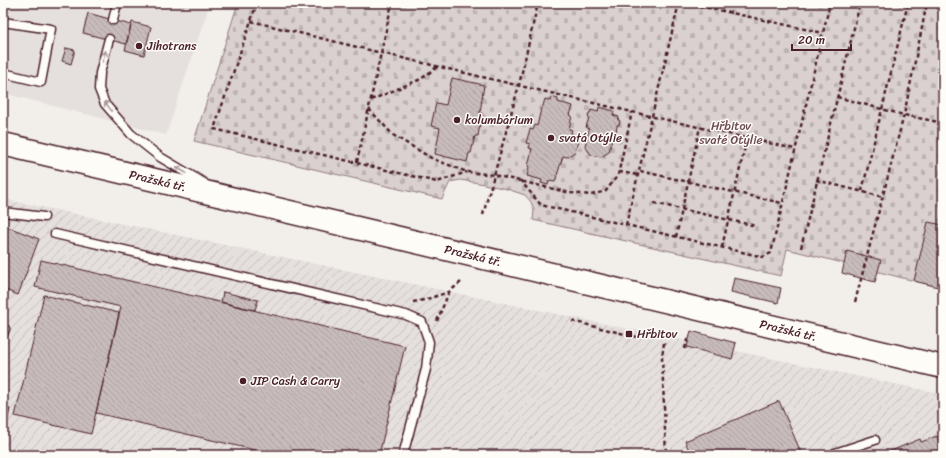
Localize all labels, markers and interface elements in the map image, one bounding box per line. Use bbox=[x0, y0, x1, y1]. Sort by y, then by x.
scale bar bbox=[792, 26, 851, 52]
text: 20 m bbox=[798, 29, 825, 51]
place label: Jihotrans bbox=[146, 35, 197, 57]
marker: Jihotrans bbox=[134, 41, 144, 51]
one-way arrow bbox=[101, 50, 108, 63]
one-way arrow bbox=[104, 101, 112, 112]
place label: kolumbárium bbox=[465, 109, 533, 131]
marker: kolumbárium bbox=[452, 115, 462, 125]
park label: Hřbitov svaté Otýlie bbox=[698, 115, 763, 151]
place label: svatá Otýlie bbox=[558, 127, 622, 149]
marker: svatá Otýlie bbox=[546, 133, 556, 143]
street label: Pražská tř. bbox=[127, 163, 188, 198]
one-way arrow bbox=[175, 166, 187, 174]
street label: Pražská tř. bbox=[442, 238, 504, 273]
street label: Pražská tř. bbox=[758, 313, 819, 348]
place label: Hřbitov bbox=[637, 323, 678, 345]
marker: Hřbitov bbox=[624, 329, 634, 339]
place label: JIP Cash & Carry bbox=[250, 370, 341, 392]
marker: JIP Cash & Carry bbox=[238, 376, 248, 386]

